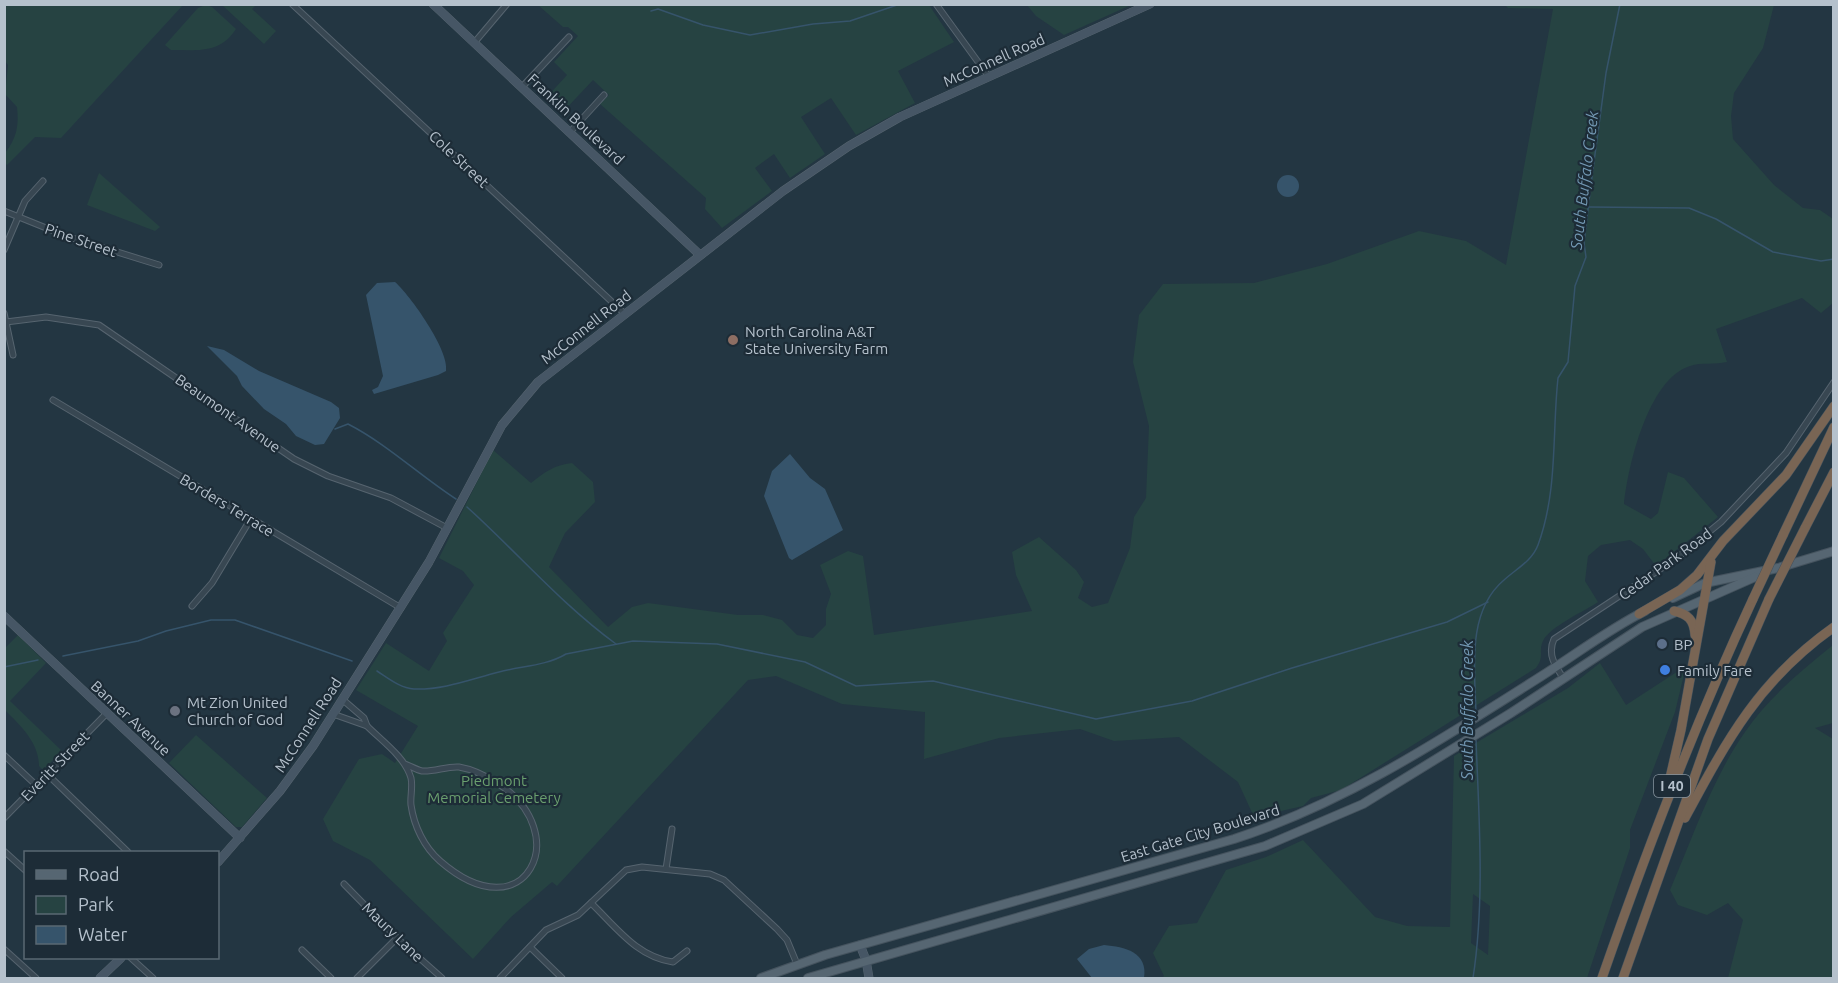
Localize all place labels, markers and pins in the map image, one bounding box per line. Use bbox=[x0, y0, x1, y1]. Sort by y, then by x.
place label: North Carolina A&T State University Farm bbox=[745, 323, 888, 357]
marker: North Carolina A&T State University Farm bbox=[726, 333, 740, 347]
place label: BP bbox=[1674, 636, 1693, 653]
marker: BP bbox=[1655, 637, 1669, 651]
place label: Family Fare bbox=[1677, 662, 1752, 679]
marker: Family Fare bbox=[1658, 663, 1672, 677]
place label: Mt Zion United Church of God bbox=[187, 694, 288, 728]
marker: Mt Zion United Church of God bbox=[168, 704, 182, 718]

